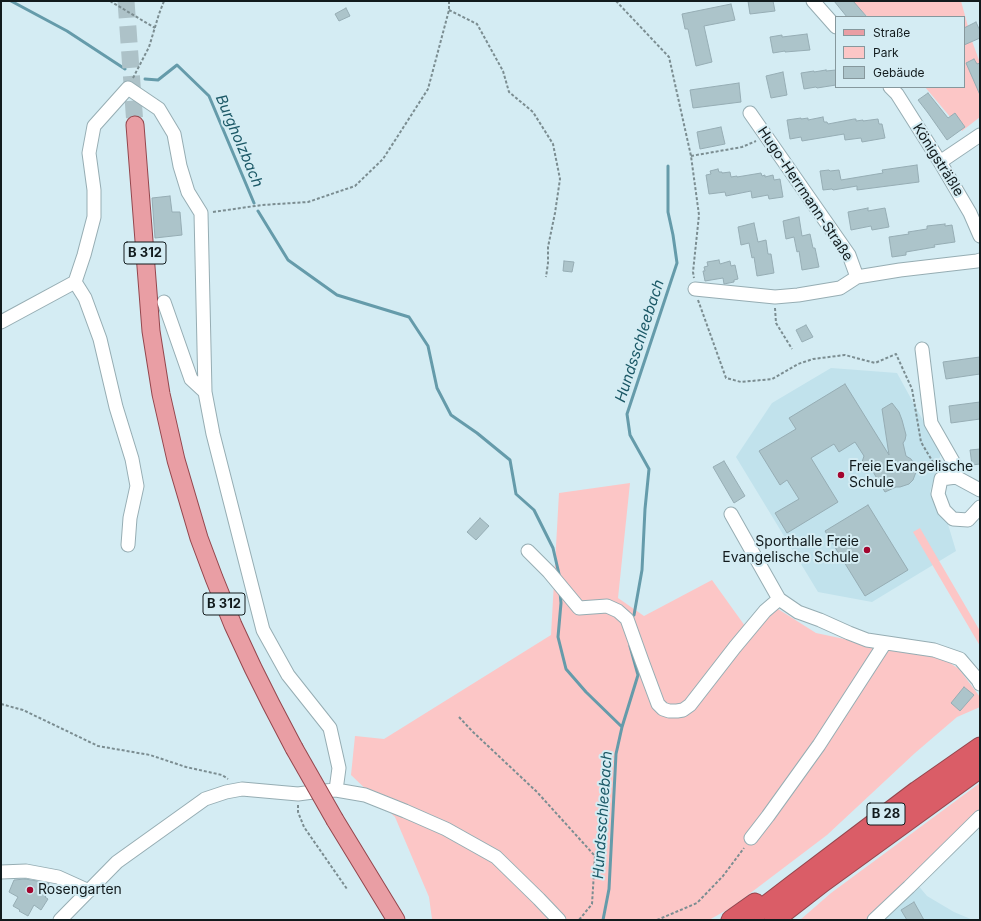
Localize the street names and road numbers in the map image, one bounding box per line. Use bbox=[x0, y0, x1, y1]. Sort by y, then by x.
street label: Königsträßle bbox=[909, 120, 967, 200]
street label: Hugo-Herrmann-Straße bbox=[754, 124, 856, 264]
road number: B 312 bbox=[124, 242, 166, 264]
road number: B 312 bbox=[203, 593, 245, 615]
road number: B 28 bbox=[867, 803, 905, 825]

